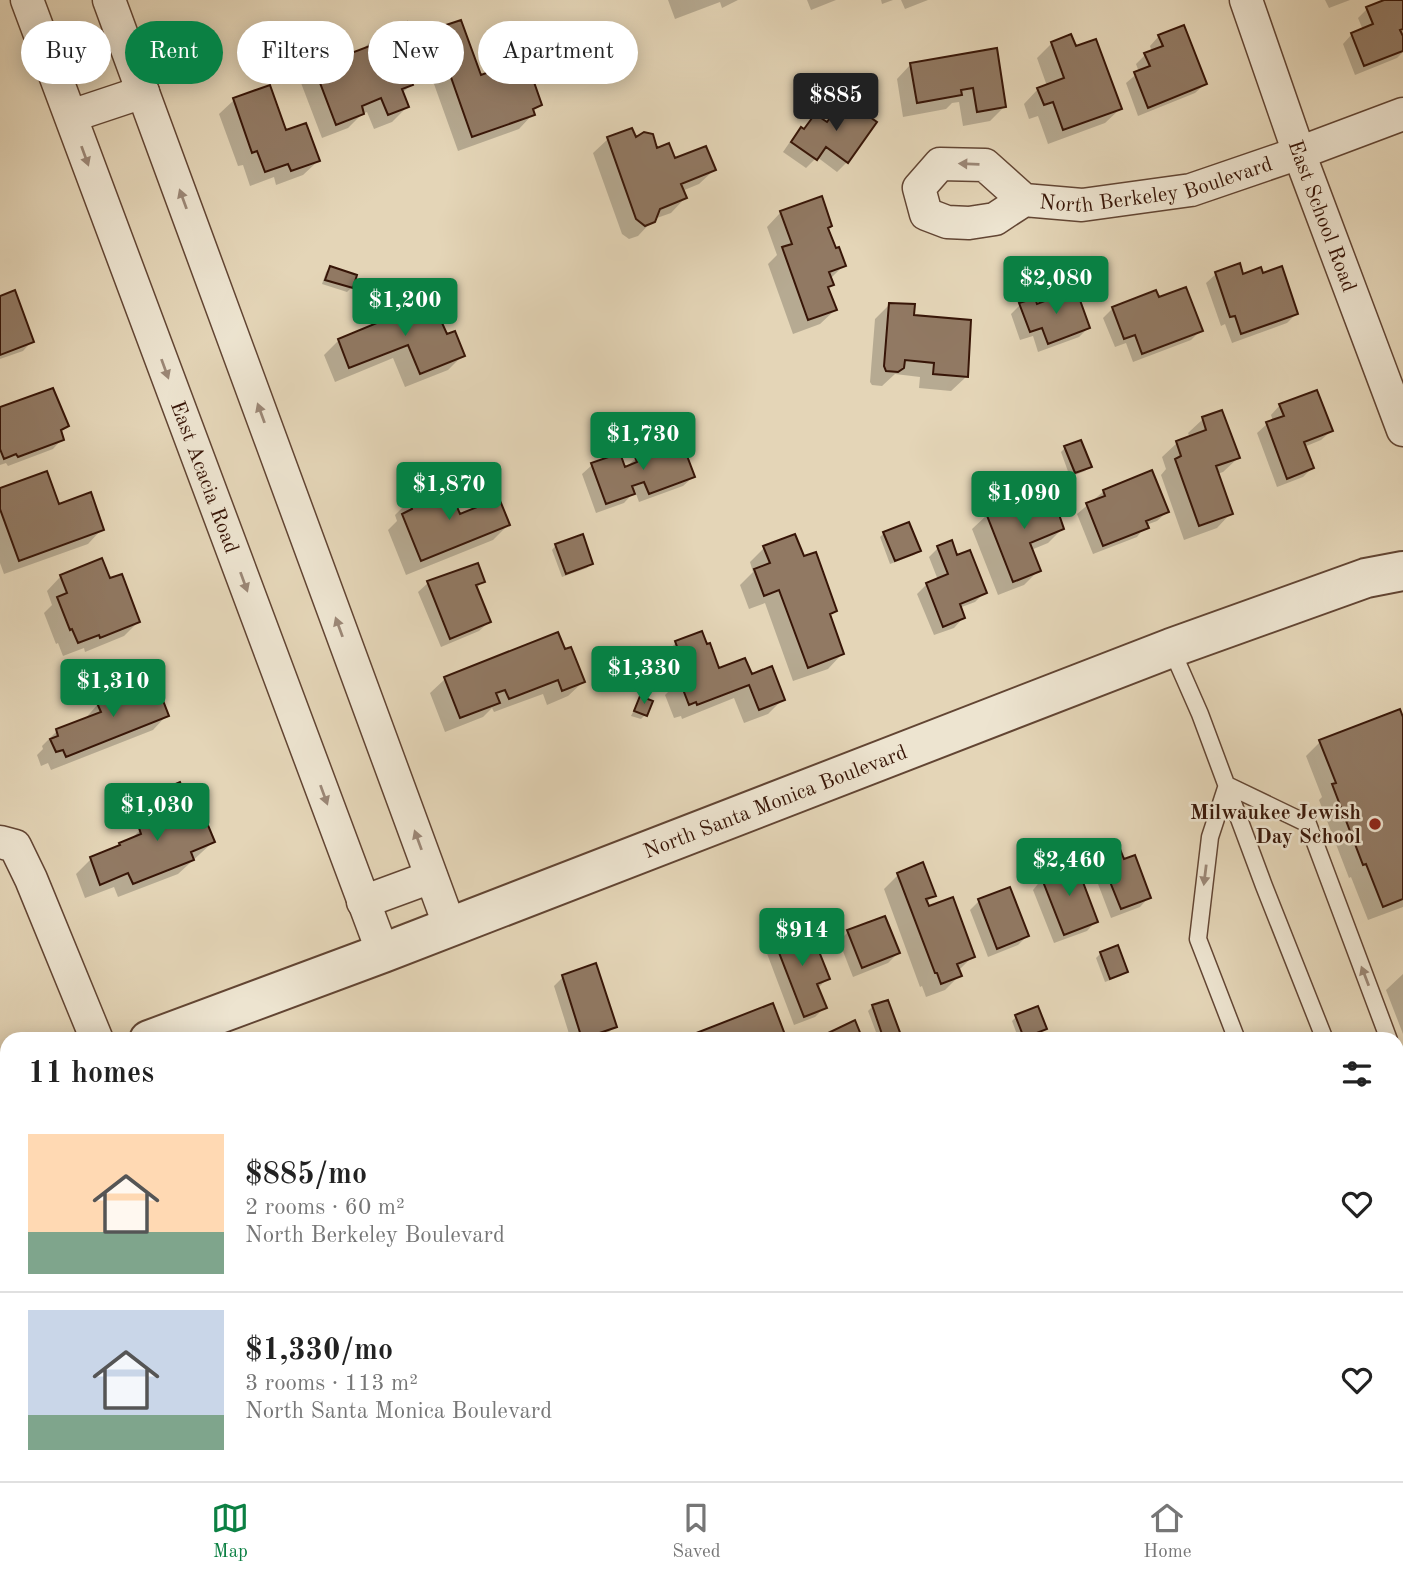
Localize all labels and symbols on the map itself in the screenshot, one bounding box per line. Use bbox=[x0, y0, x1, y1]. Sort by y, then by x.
pin: $885 bbox=[795, 74, 877, 133]
street label: East School Road bbox=[1283, 138, 1359, 295]
one-way arrow bbox=[80, 145, 91, 166]
street label: North Berkeley Boulevard bbox=[1038, 154, 1275, 217]
one-way arrow bbox=[958, 159, 980, 170]
one-way arrow bbox=[177, 189, 188, 210]
pin: $2,080 bbox=[999, 256, 1113, 316]
pin: $1,200 bbox=[348, 278, 462, 338]
one-way arrow bbox=[160, 358, 171, 379]
street label: East Acacia Road bbox=[166, 398, 242, 556]
one-way arrow bbox=[255, 403, 266, 424]
pin: $1,730 bbox=[586, 412, 700, 472]
pin: $1,870 bbox=[392, 462, 506, 522]
pin: $1,090 bbox=[967, 472, 1081, 531]
one-way arrow bbox=[239, 572, 250, 593]
one-way arrow bbox=[334, 616, 345, 637]
pin: $1,330 bbox=[587, 646, 701, 706]
pin: $1,310 bbox=[56, 660, 170, 719]
street label: North Santa Monica Boulevard bbox=[641, 742, 910, 863]
pin: $1,030 bbox=[100, 784, 214, 843]
one-way arrow bbox=[318, 785, 329, 806]
place label: Milwaukee Jewish Day School bbox=[1190, 803, 1361, 848]
marker: Milwaukee Jewish Day School bbox=[1367, 816, 1383, 832]
one-way arrow bbox=[412, 830, 423, 851]
pin: $2,460 bbox=[1012, 838, 1126, 898]
one-way arrow bbox=[1200, 864, 1211, 886]
pin: $914 bbox=[761, 908, 843, 968]
one-way arrow bbox=[1360, 965, 1371, 986]

